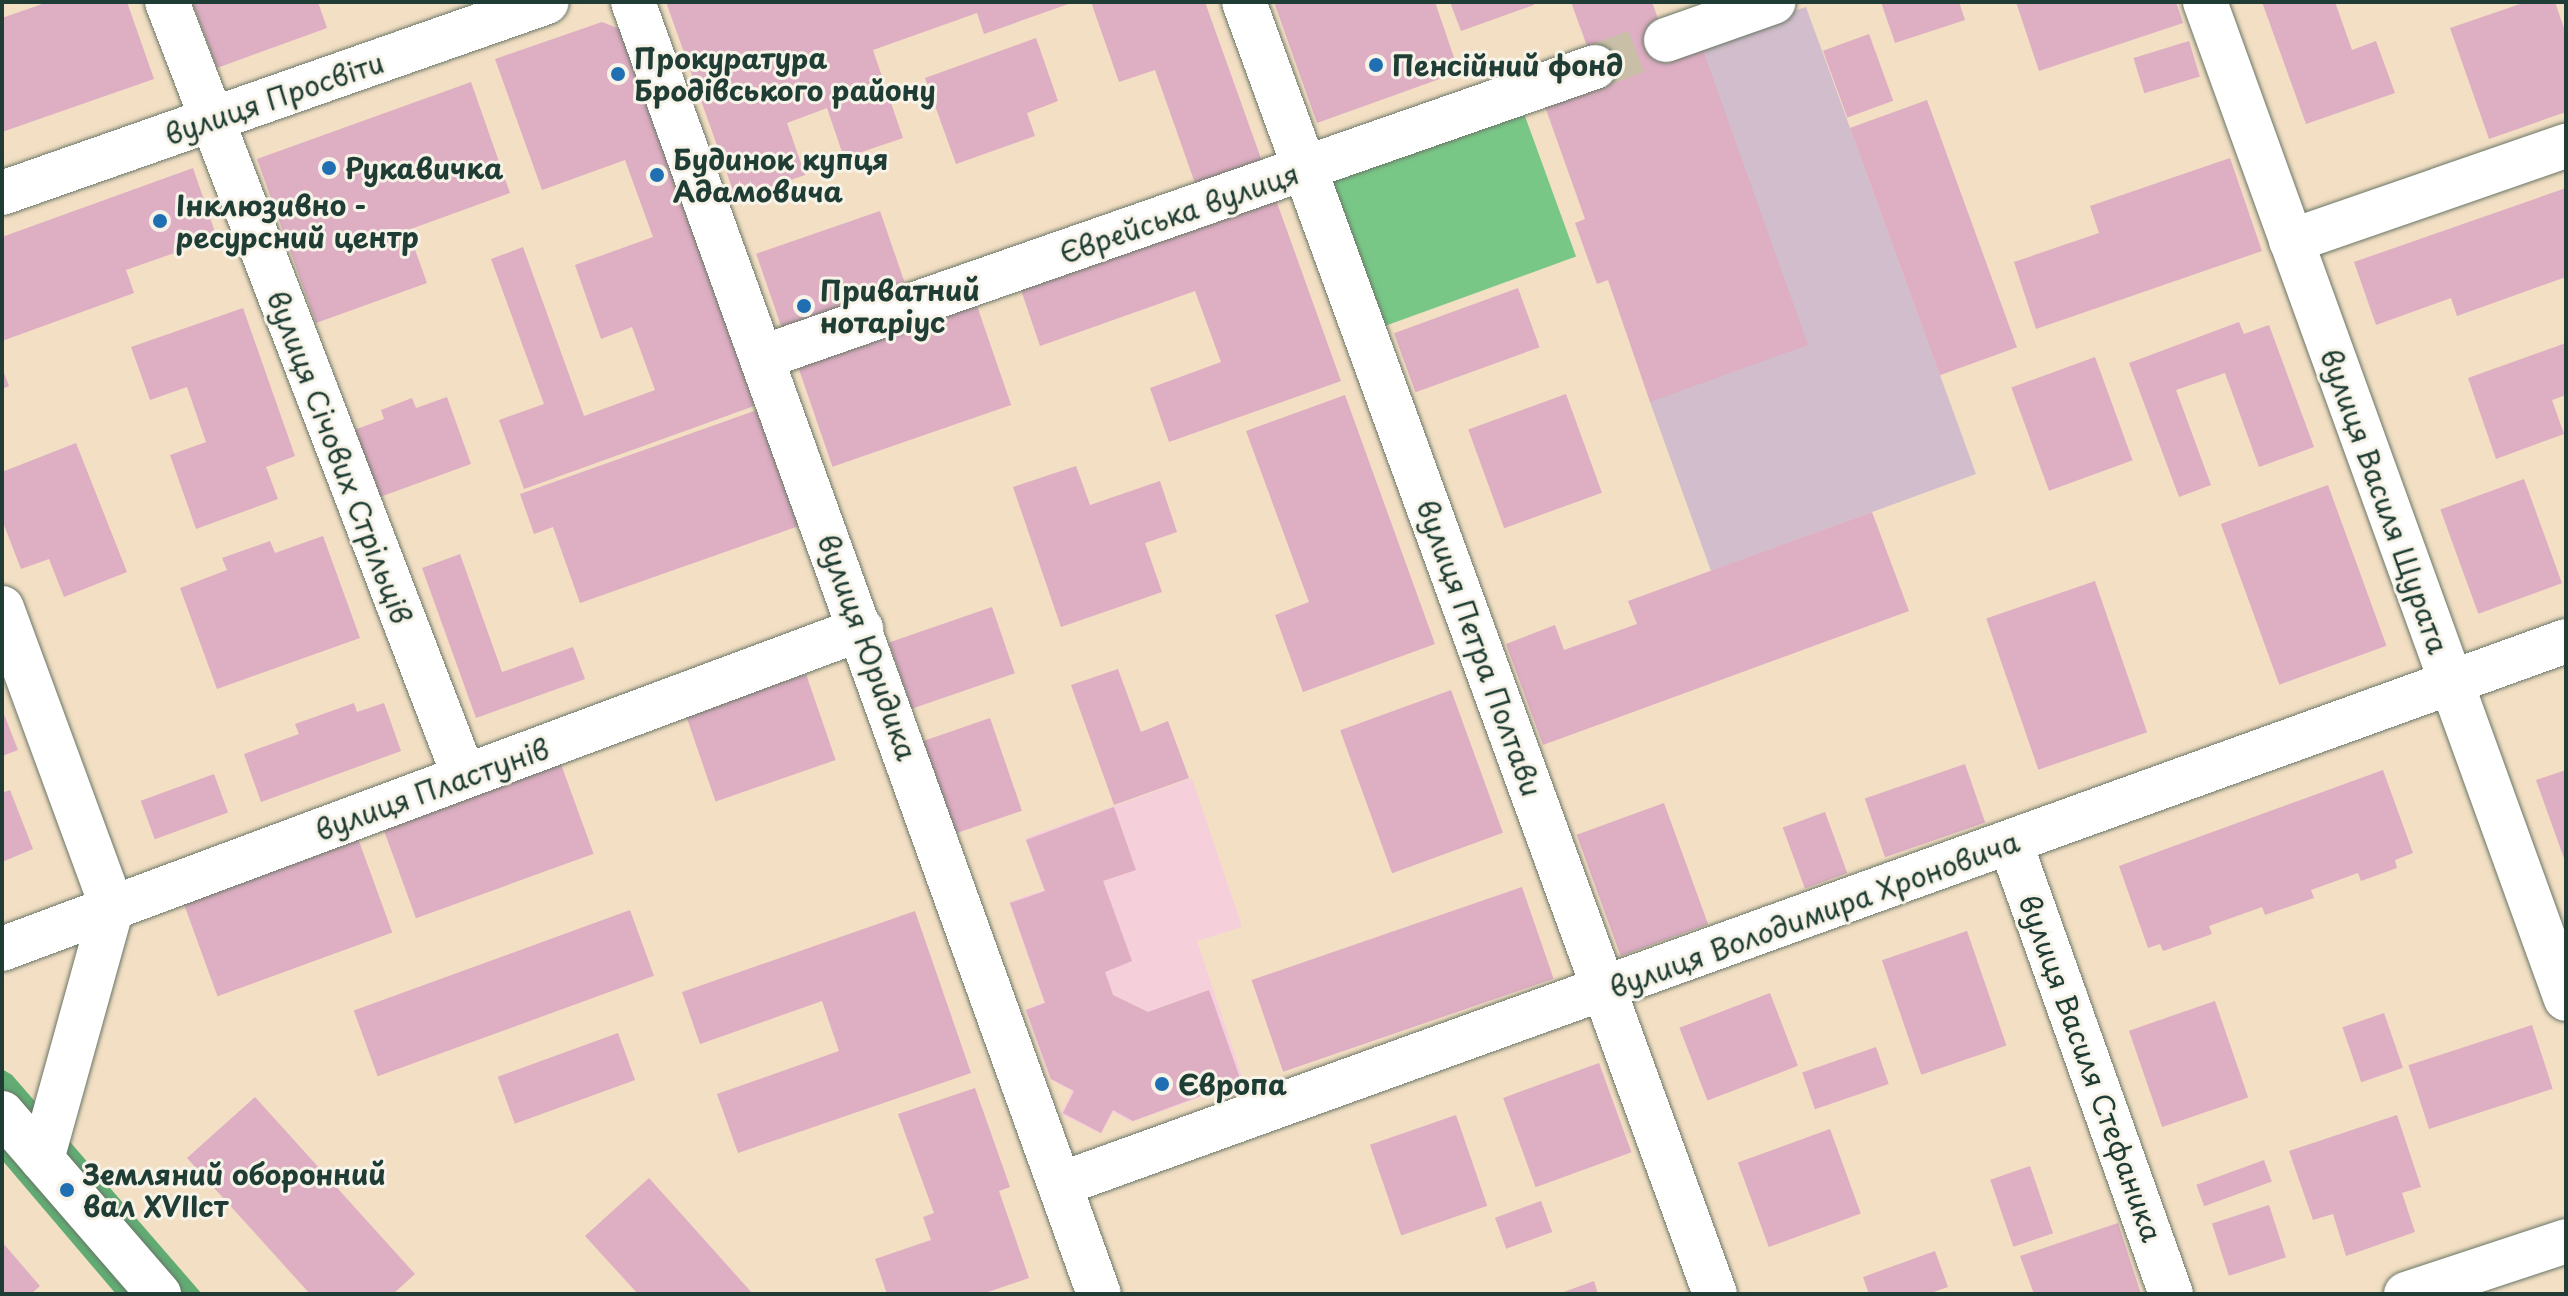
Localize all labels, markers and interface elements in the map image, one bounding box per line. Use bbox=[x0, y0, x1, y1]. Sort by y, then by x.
place label: Прокуратура Бродівського району bbox=[634, 41, 936, 107]
street label: вулиця Просвіти bbox=[160, 45, 388, 151]
place label: Пенсійний фонд bbox=[1392, 48, 1624, 82]
marker: Пенсійний фонд bbox=[1367, 56, 1385, 74]
marker: Прокуратура Бродівського району bbox=[609, 65, 627, 83]
place label: Будинок купця Адамовича bbox=[673, 142, 890, 208]
place label: Рукавичка bbox=[345, 151, 503, 185]
street label: Єврейська вулиця bbox=[1054, 156, 1304, 270]
marker: Рукавичка bbox=[320, 159, 338, 177]
marker: Будинок купця Адамовича bbox=[648, 166, 666, 184]
place label: Інклюзивно - ресурсний центр bbox=[176, 188, 420, 254]
marker: Інклюзивно - ресурсний центр bbox=[151, 212, 169, 230]
place label: Приватний нотаріус bbox=[820, 273, 980, 339]
street label: вулиця Січових Стрільців bbox=[261, 285, 419, 629]
marker: Приватний нотаріус bbox=[795, 297, 813, 315]
street label: вулиця Василя Щурата bbox=[2314, 343, 2456, 659]
street label: вулиця Петра Полтави bbox=[1411, 495, 1549, 801]
street label: вулиця Юридика bbox=[812, 530, 924, 764]
street label: вулиця Пластунів bbox=[310, 731, 554, 847]
street label: вулиця Володимира Хроновича bbox=[1604, 824, 2024, 1004]
street label: вулиця Василя Стефаника bbox=[2012, 889, 2170, 1247]
place label: Європа bbox=[1178, 1067, 1287, 1101]
marker: Європа bbox=[1153, 1075, 1171, 1093]
place label: Земляний оборонний вал XVIIст bbox=[83, 1157, 387, 1223]
marker: Земляний оборонний вал XVIIст bbox=[58, 1181, 76, 1199]

